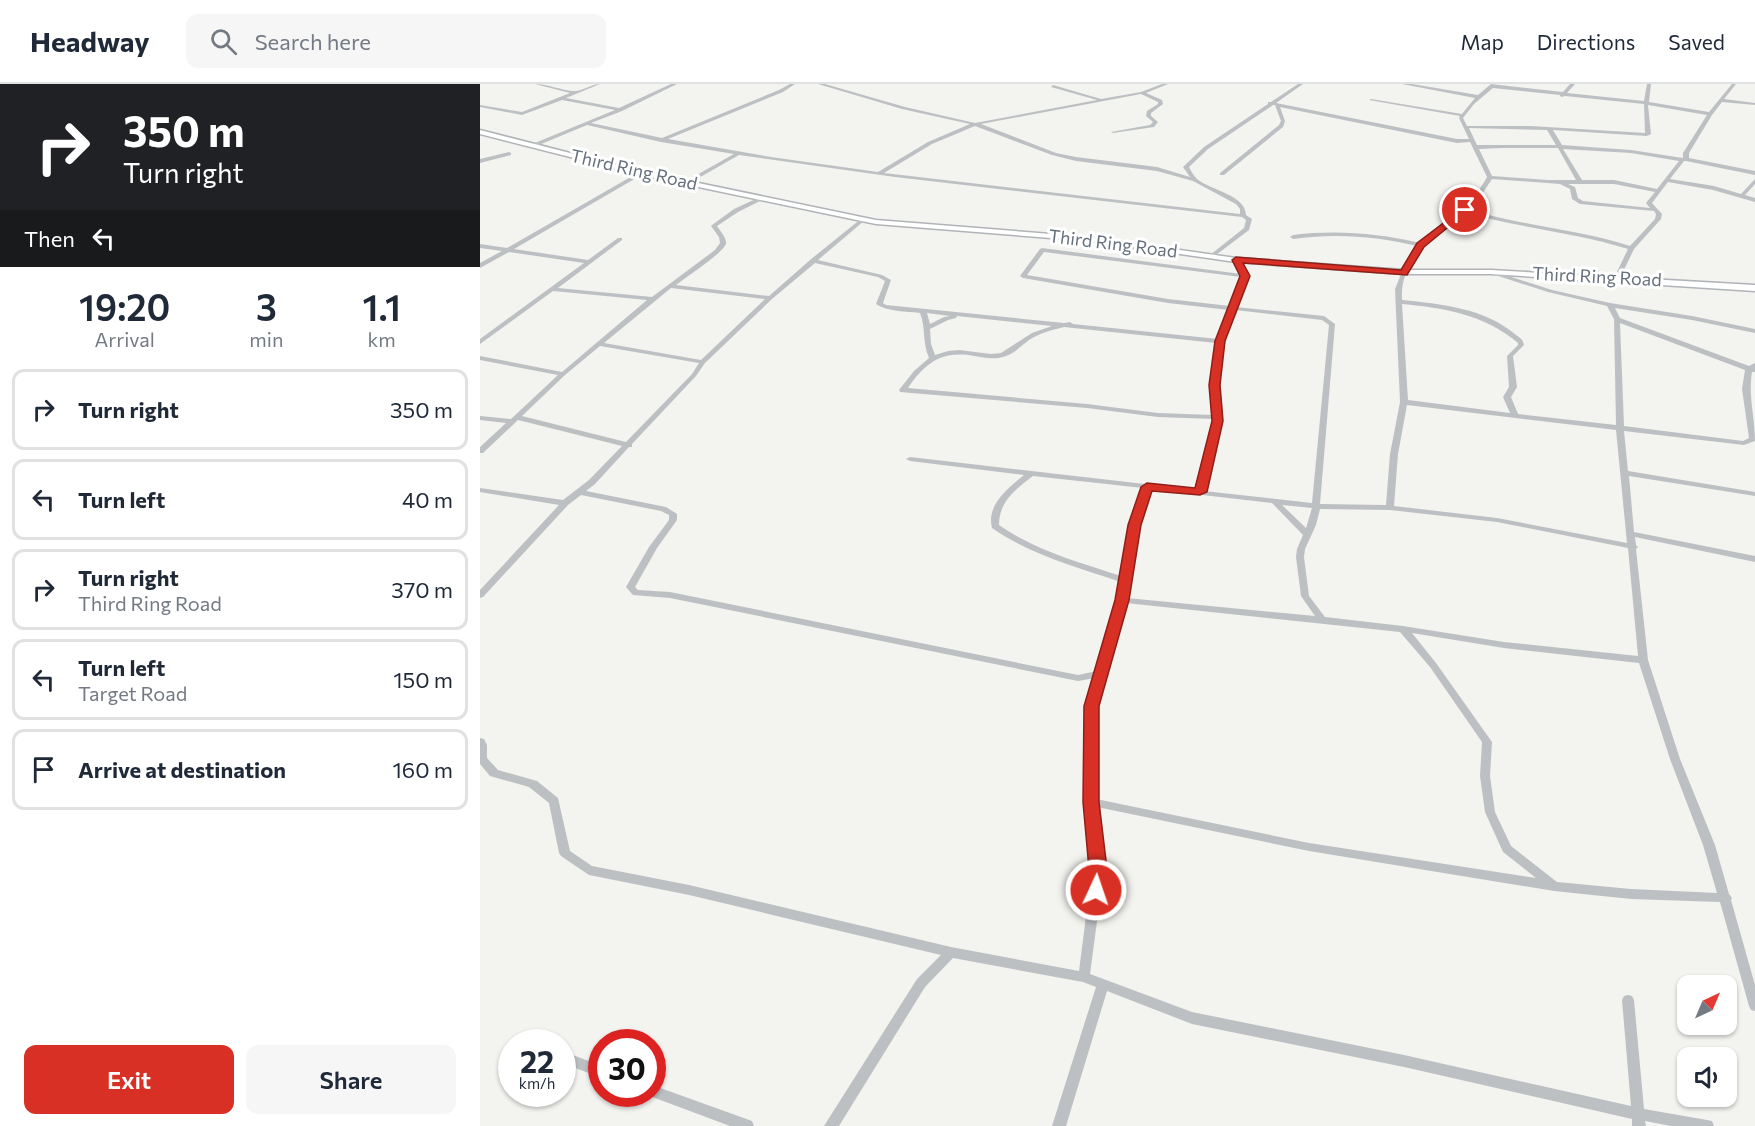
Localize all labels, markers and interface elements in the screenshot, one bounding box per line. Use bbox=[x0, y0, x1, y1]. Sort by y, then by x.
search box bbox=[186, 14, 606, 68]
text: Headway bbox=[30, 24, 150, 58]
icon: search bbox=[207, 25, 240, 58]
text: Search here bbox=[255, 28, 371, 55]
text: Map bbox=[1461, 29, 1504, 54]
text: Directions bbox=[1537, 29, 1635, 54]
text: Saved bbox=[1668, 29, 1725, 54]
text: 350 m bbox=[123, 104, 245, 156]
icon: right bbox=[24, 108, 102, 186]
street label: Third Ring Road bbox=[569, 144, 700, 194]
text: Turn right bbox=[123, 156, 243, 189]
pin bbox=[1439, 184, 1490, 235]
icon: arrive bbox=[1448, 193, 1481, 226]
icon: left bbox=[87, 222, 120, 255]
street label: Third Ring Road bbox=[1048, 224, 1179, 262]
text: Then bbox=[24, 225, 75, 252]
street label: Third Ring Road bbox=[1532, 262, 1662, 290]
text: 19:20 bbox=[79, 284, 170, 328]
text: 3 bbox=[256, 284, 277, 328]
text: 1.1 bbox=[362, 284, 401, 328]
text: Arrival bbox=[94, 327, 155, 351]
text: min bbox=[249, 327, 283, 351]
text: km bbox=[368, 327, 396, 351]
icon: right bbox=[27, 393, 60, 426]
text: Turn right bbox=[78, 396, 179, 423]
text: 350 m bbox=[390, 396, 453, 423]
icon: left bbox=[27, 483, 60, 516]
text: Turn left bbox=[78, 486, 165, 513]
text: 40 m bbox=[402, 486, 453, 513]
text: Turn right bbox=[78, 564, 179, 591]
icon: right bbox=[27, 573, 60, 606]
text: 370 m bbox=[391, 576, 453, 603]
text: Third Ring Road bbox=[78, 591, 222, 615]
text: Turn left bbox=[78, 654, 165, 681]
icon: left bbox=[27, 663, 60, 696]
text: 150 m bbox=[393, 666, 453, 693]
text: Target Road bbox=[78, 681, 187, 705]
icon: arrive bbox=[27, 753, 60, 786]
text: Arrive at destination bbox=[78, 756, 286, 783]
text: 160 m bbox=[392, 756, 453, 783]
position arrow bbox=[1064, 858, 1128, 922]
north arrow bbox=[1677, 975, 1737, 1035]
map controls bbox=[1677, 975, 1737, 1107]
speed limit sign: 30 bbox=[588, 1029, 666, 1107]
text: 22 bbox=[520, 1042, 554, 1079]
button: Exit bbox=[24, 1045, 234, 1114]
button: Share bbox=[246, 1045, 456, 1114]
button: sound bbox=[1677, 1047, 1737, 1107]
text: km/h bbox=[519, 1074, 555, 1092]

